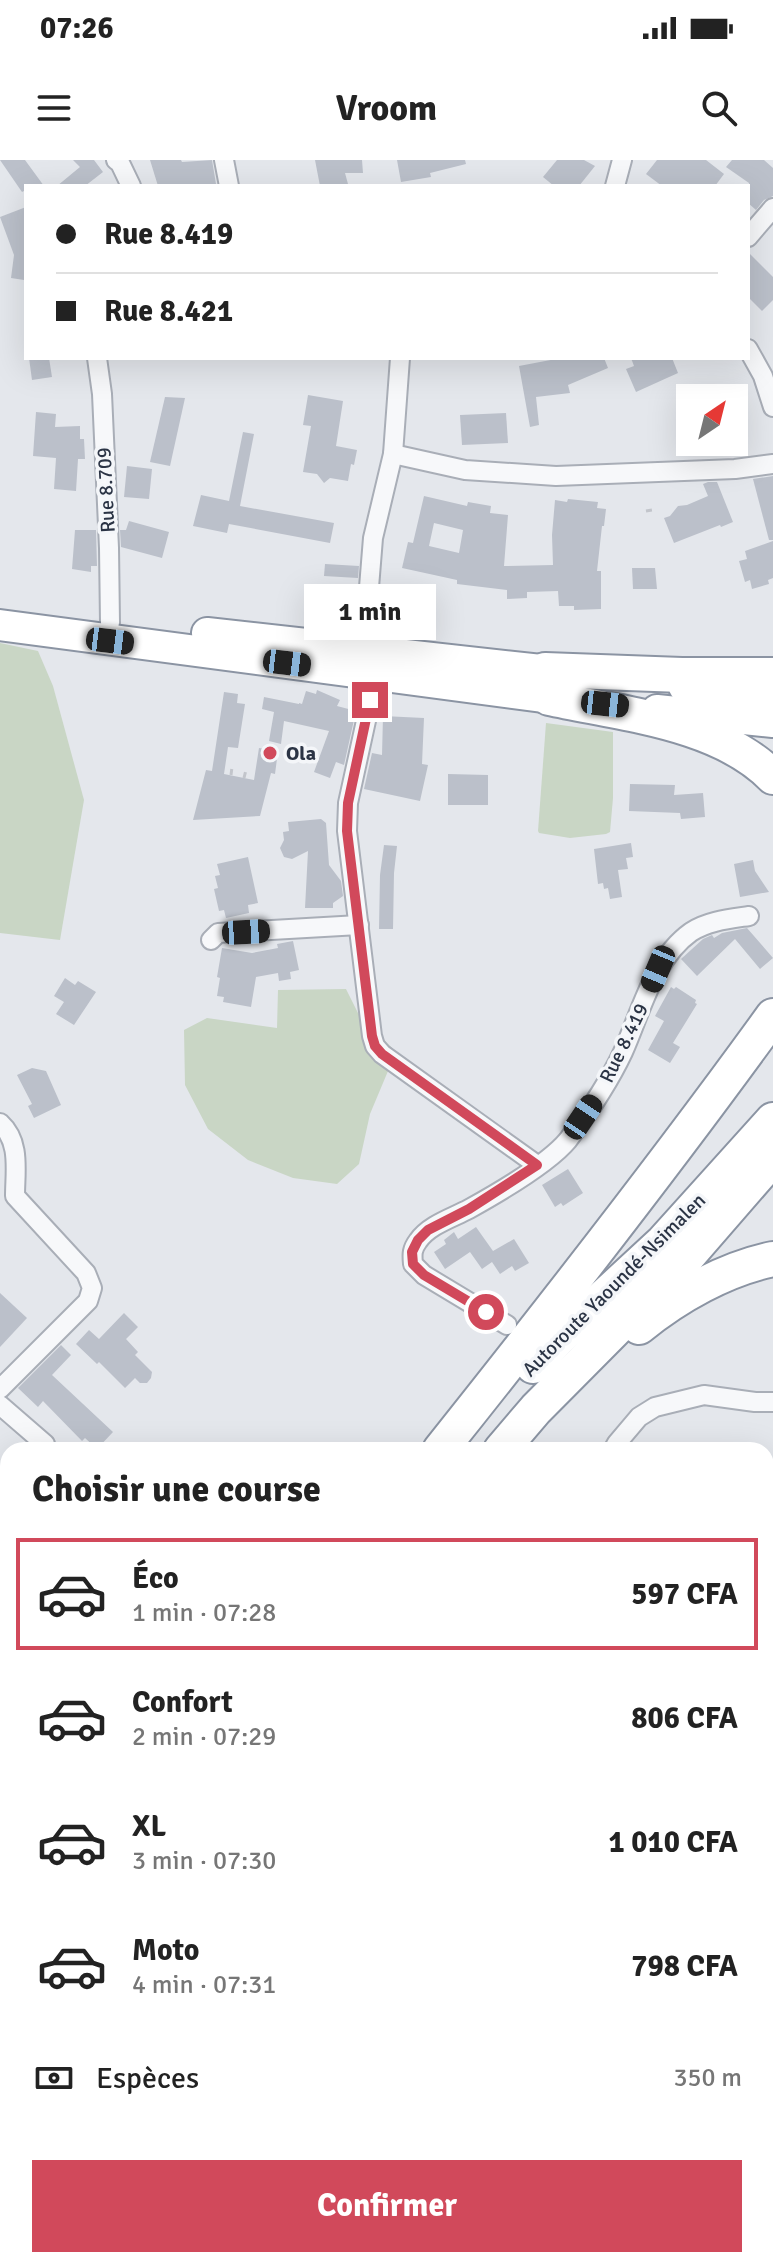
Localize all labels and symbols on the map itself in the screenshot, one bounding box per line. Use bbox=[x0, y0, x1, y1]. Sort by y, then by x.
north arrow bbox=[676, 384, 748, 456]
street label: Rue 8.709 bbox=[91, 447, 121, 533]
callout: 1 min bbox=[304, 584, 436, 640]
car bbox=[85, 626, 135, 656]
car bbox=[262, 648, 312, 678]
route end bbox=[352, 682, 388, 718]
car bbox=[580, 690, 630, 718]
place label: Ola bbox=[286, 741, 316, 766]
marker: Ola bbox=[261, 744, 279, 762]
car bbox=[221, 919, 271, 945]
car bbox=[638, 942, 678, 996]
street label: Rue 8.419 bbox=[594, 999, 654, 1087]
car bbox=[560, 1090, 606, 1144]
street label: Autoroute Yaoundé-Nsimalen bbox=[517, 1188, 711, 1382]
route start bbox=[468, 1294, 504, 1330]

